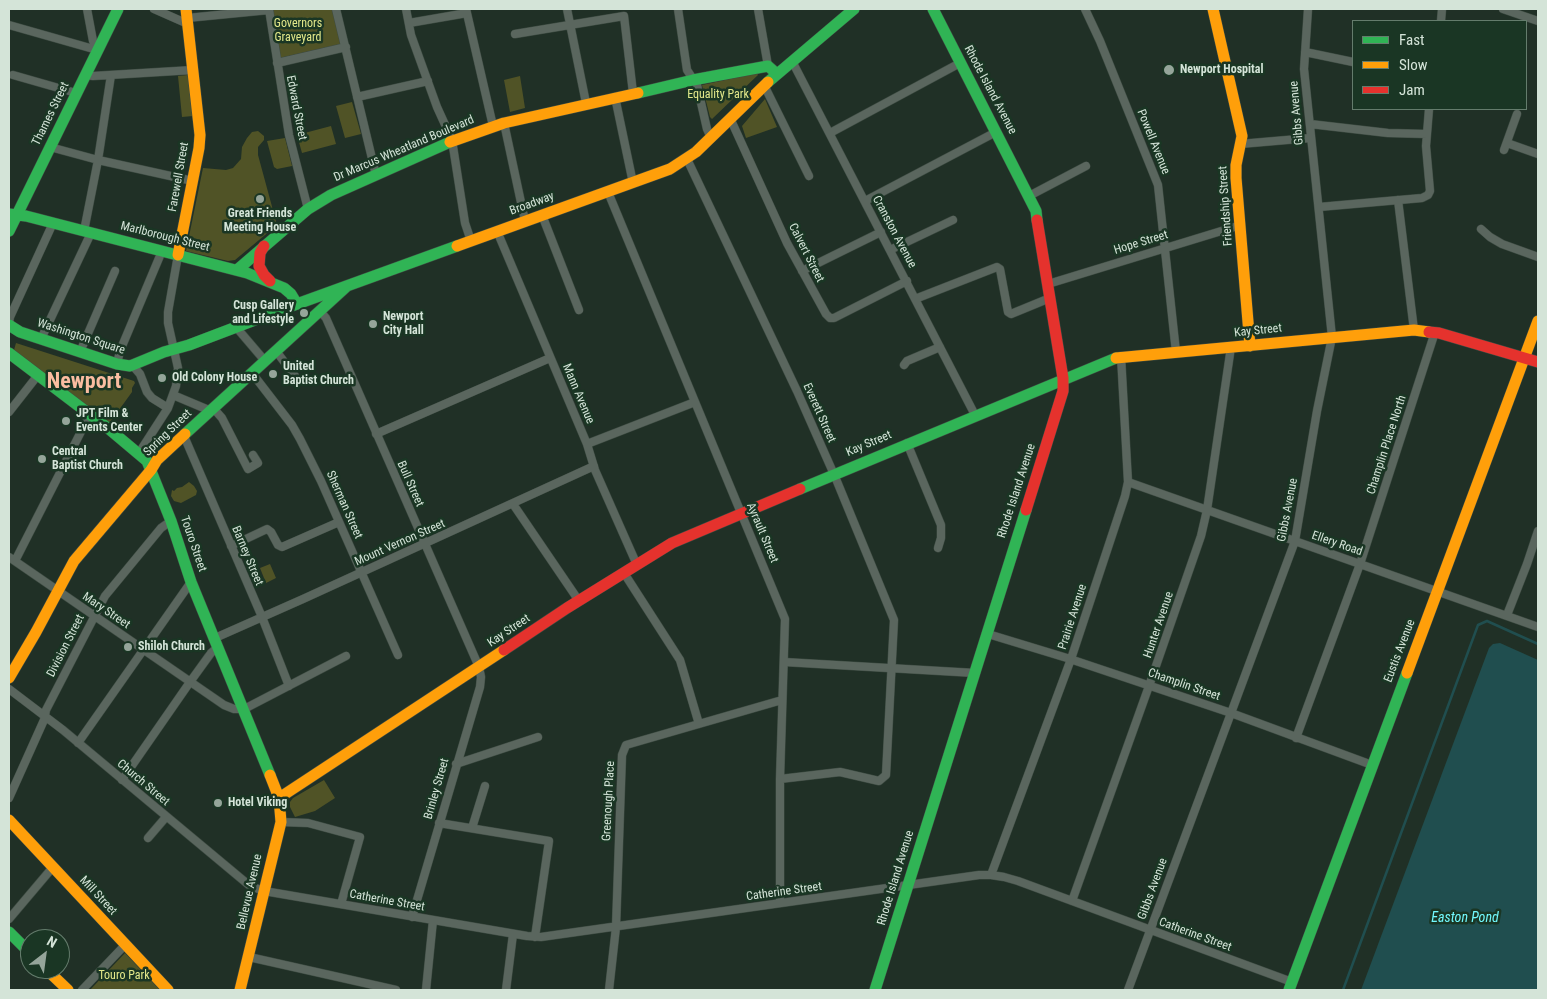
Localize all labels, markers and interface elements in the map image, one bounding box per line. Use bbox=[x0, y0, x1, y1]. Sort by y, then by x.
park label: Governors Graveyard bbox=[274, 17, 322, 45]
legend bbox=[1352, 20, 1527, 110]
text: Fast bbox=[1399, 31, 1424, 49]
street label: Rhode Island Avenue bbox=[961, 43, 1019, 137]
text: Slow bbox=[1399, 56, 1428, 74]
marker: Newport Hospital bbox=[1162, 63, 1176, 77]
place label: Newport Hospital bbox=[1180, 63, 1263, 77]
street label: Edward Street bbox=[283, 74, 309, 142]
street label: Thames Street bbox=[29, 80, 73, 148]
street label: Gibbs Avenue bbox=[1287, 80, 1307, 146]
text: Jam bbox=[1399, 81, 1425, 99]
park label: Equality Park bbox=[687, 88, 749, 102]
street label: Powell Avenue bbox=[1133, 107, 1173, 177]
street label: Dr Marcus Wheatland Boulevard bbox=[332, 113, 476, 185]
street label: Farewell Street bbox=[166, 141, 192, 213]
street label: Friendship Street bbox=[1216, 165, 1236, 247]
street label: Broadway bbox=[508, 189, 556, 219]
marker: Great Friends Meeting House bbox=[254, 193, 266, 205]
street label: Cranston Avenue bbox=[869, 193, 919, 271]
place label: Great Friends Meeting House bbox=[224, 207, 296, 235]
street label: Marlborough Street bbox=[119, 219, 211, 255]
street label: Calvert Street bbox=[785, 221, 827, 285]
street label: Hope Street bbox=[1112, 228, 1170, 258]
place label: Cusp Gallery and Lifestyle bbox=[232, 299, 294, 327]
marker: Cusp Gallery and Lifestyle bbox=[298, 307, 310, 319]
place label: Newport City Hall bbox=[383, 310, 424, 338]
street label: Washington Square bbox=[35, 316, 127, 358]
marker: Newport City Hall bbox=[367, 318, 379, 330]
street label: Kay Street bbox=[1233, 321, 1283, 341]
place label: United Baptist Church bbox=[283, 360, 354, 388]
street label: Mann Avenue bbox=[559, 362, 597, 426]
marker: United Baptist Church bbox=[267, 368, 279, 380]
district label: Newport bbox=[47, 369, 121, 395]
place label: Old Colony House bbox=[172, 371, 257, 385]
marker: Old Colony House bbox=[156, 372, 168, 384]
street label: Everett Street bbox=[799, 381, 839, 445]
street label: Champlin Place North bbox=[1364, 394, 1410, 496]
place label: JPT Film & Events Center bbox=[76, 407, 142, 435]
street label: Spring Street bbox=[141, 407, 195, 459]
marker: JPT Film & Events Center bbox=[60, 415, 72, 427]
street label: Kay Street bbox=[844, 428, 894, 460]
street label: Rhode Island Avenue bbox=[995, 442, 1039, 540]
place label: Central Baptist Church bbox=[52, 445, 123, 473]
marker: Central Baptist Church bbox=[36, 453, 48, 465]
street label: Bull Street bbox=[394, 459, 426, 509]
street label: Sherman Street bbox=[323, 469, 365, 541]
street label: Gibbs Avenue bbox=[1275, 477, 1301, 543]
street label: Ayrault Street bbox=[743, 501, 781, 565]
street label: Touro Street bbox=[177, 514, 209, 574]
street label: Mount Vernon Street bbox=[353, 517, 447, 569]
street label: Barney Street bbox=[228, 524, 266, 588]
street label: Ellery Road bbox=[1310, 529, 1364, 559]
street label: Prairie Avenue bbox=[1056, 582, 1090, 652]
street label: Mary Street bbox=[79, 590, 133, 632]
street label: Hunter Avenue bbox=[1141, 590, 1177, 660]
street label: Division Street bbox=[44, 612, 88, 680]
street label: Kay Street bbox=[485, 612, 533, 650]
street label: Eustis Avenue bbox=[1381, 618, 1419, 684]
place label: Shiloh Church bbox=[138, 640, 205, 654]
marker: Shiloh Church bbox=[122, 641, 134, 653]
street label: Champlin Street bbox=[1146, 666, 1222, 704]
street label: Church Street bbox=[114, 757, 172, 809]
street label: Brinley Street bbox=[421, 757, 453, 821]
street label: Greenough Place bbox=[600, 761, 618, 841]
place label: Hotel Viking bbox=[228, 796, 287, 810]
marker: Hotel Viking bbox=[212, 797, 224, 809]
street label: Rhode Island Avenue bbox=[875, 829, 917, 927]
street label: Bellevue Avenue bbox=[234, 853, 266, 931]
street label: Gibbs Avenue bbox=[1135, 856, 1171, 922]
street label: Mill Street bbox=[76, 873, 120, 919]
street label: Catherine Street bbox=[745, 880, 823, 904]
street label: Catherine Street bbox=[348, 887, 426, 915]
water label: Easton Pond bbox=[1431, 910, 1499, 926]
street label: Catherine Street bbox=[1157, 915, 1233, 955]
north arrow bbox=[20, 929, 70, 979]
text: N bbox=[44, 933, 60, 951]
park label: Touro Park bbox=[98, 969, 150, 983]

